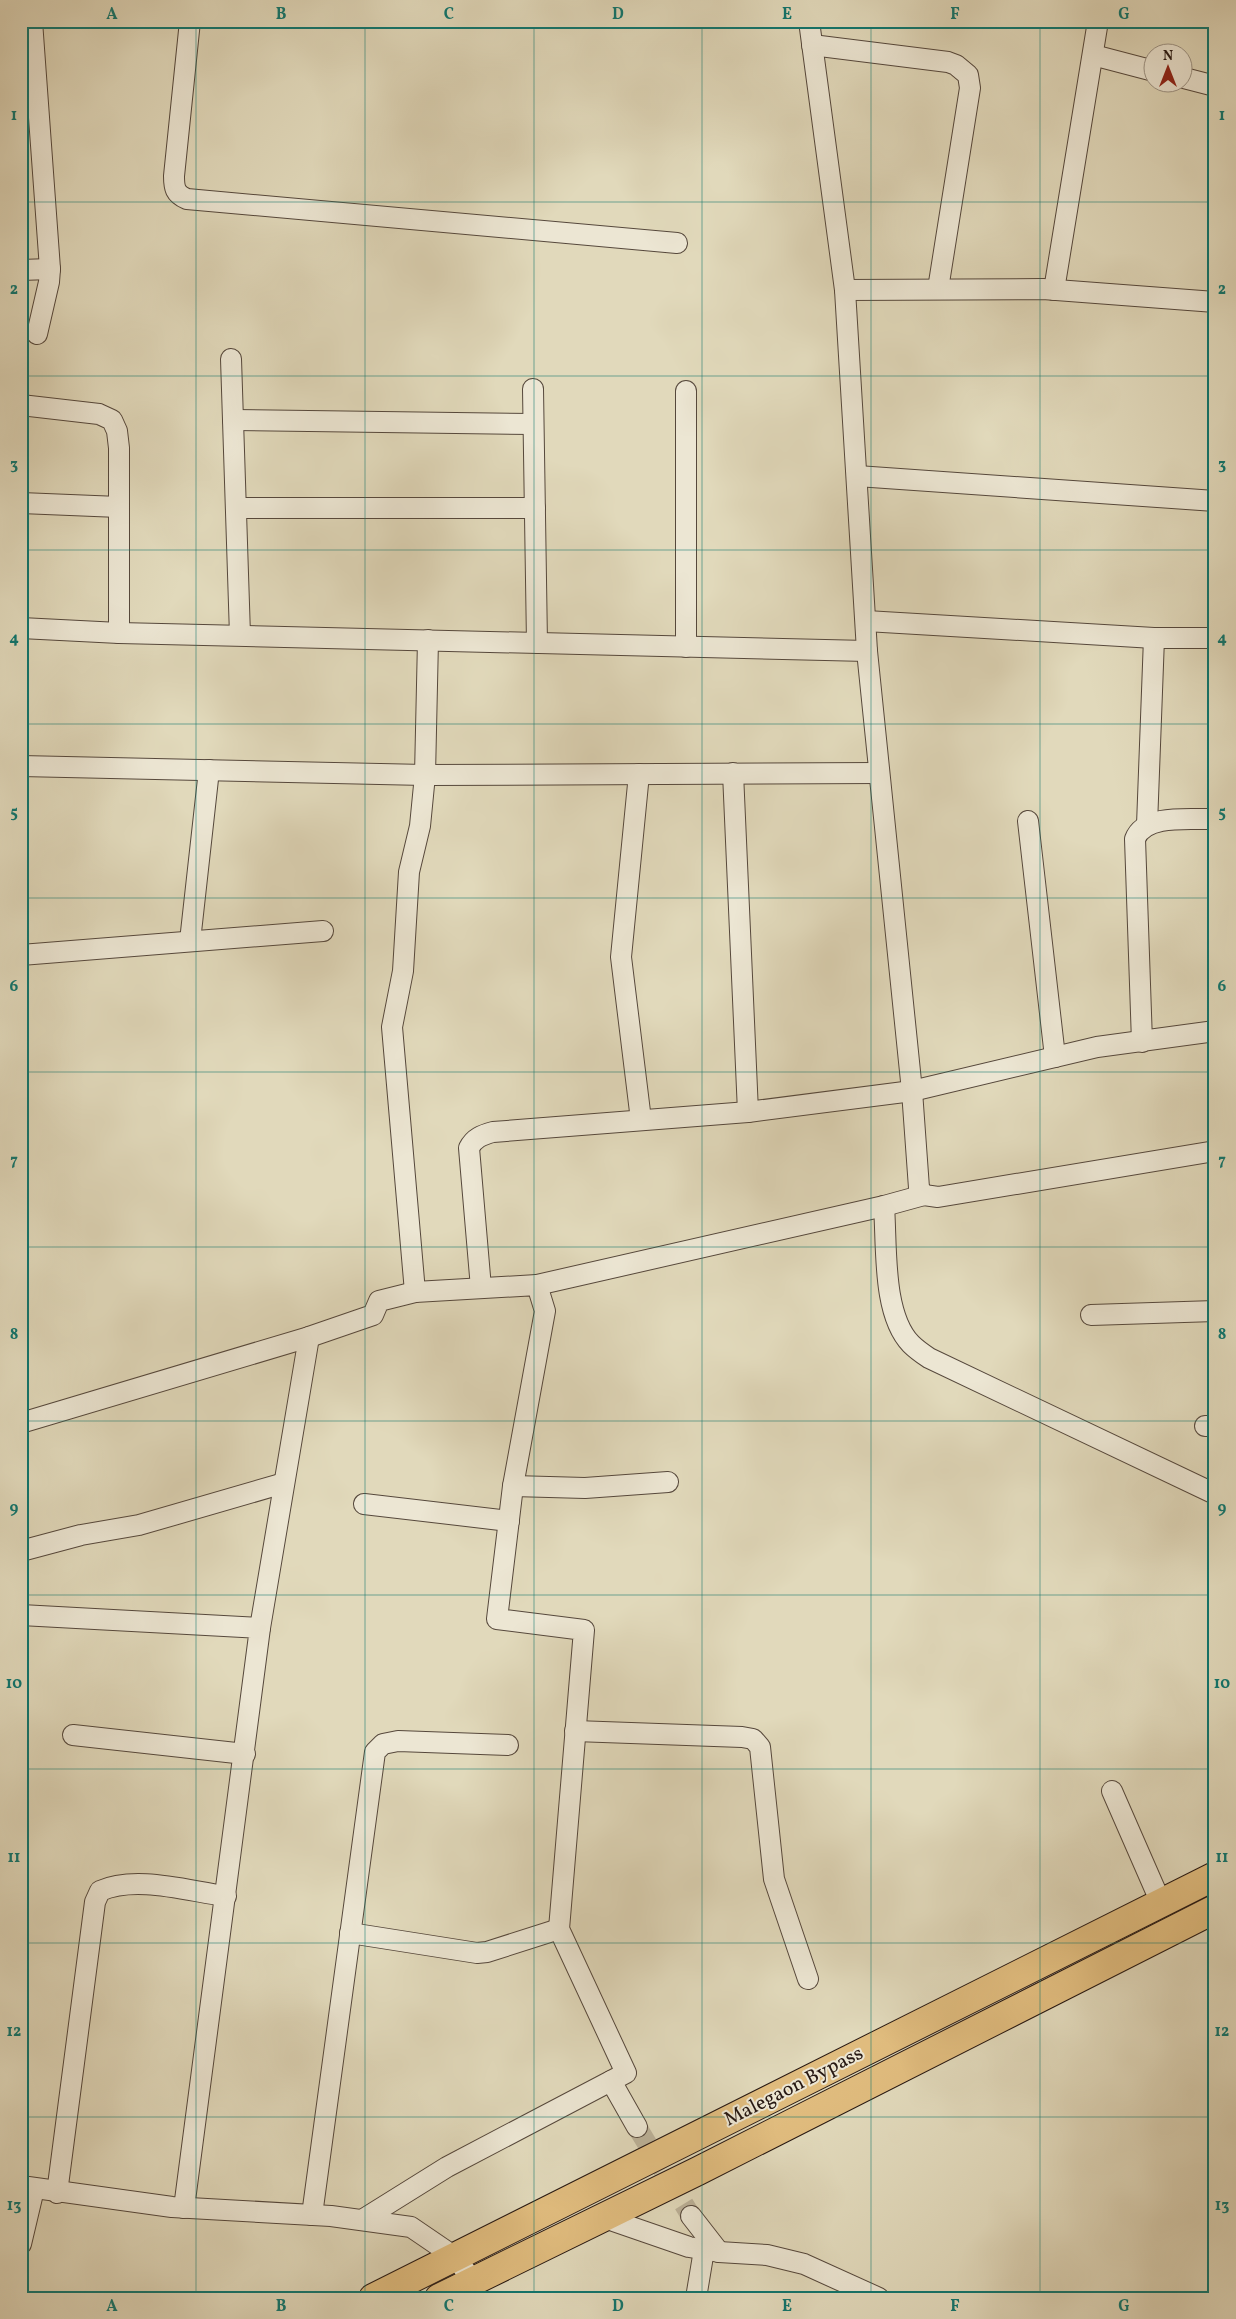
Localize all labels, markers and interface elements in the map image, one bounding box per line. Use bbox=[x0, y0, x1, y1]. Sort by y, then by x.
text: A bbox=[106, 4, 118, 26]
text: B bbox=[276, 4, 287, 26]
text: C bbox=[444, 4, 454, 26]
text: D bbox=[612, 4, 624, 26]
text: E bbox=[782, 4, 792, 26]
text: F bbox=[950, 4, 960, 26]
text: G bbox=[1118, 4, 1130, 26]
north arrow bbox=[1144, 42, 1194, 92]
text: N bbox=[1163, 47, 1173, 66]
text: 1 bbox=[11, 105, 17, 127]
text: 1 bbox=[1219, 105, 1225, 127]
text: 2 bbox=[10, 279, 18, 301]
text: 2 bbox=[1218, 279, 1226, 301]
text: 3 bbox=[10, 454, 18, 476]
text: 3 bbox=[1218, 454, 1226, 476]
text: 4 bbox=[9, 628, 19, 650]
text: 4 bbox=[1217, 628, 1227, 650]
text: 5 bbox=[10, 802, 18, 824]
text: 5 bbox=[1218, 802, 1226, 824]
text: 6 bbox=[10, 976, 19, 998]
text: 6 bbox=[1218, 976, 1227, 998]
text: 7 bbox=[10, 1150, 18, 1172]
text: 7 bbox=[1218, 1150, 1226, 1172]
text: 8 bbox=[10, 1324, 18, 1346]
text: 8 bbox=[1218, 1324, 1226, 1346]
text: 9 bbox=[10, 1498, 19, 1520]
text: 9 bbox=[1218, 1498, 1227, 1520]
text: 10 bbox=[6, 1673, 22, 1695]
text: 10 bbox=[1214, 1673, 1230, 1695]
text: 11 bbox=[8, 1847, 20, 1869]
text: 11 bbox=[1216, 1847, 1228, 1869]
text: 12 bbox=[7, 2021, 21, 2043]
text: 12 bbox=[1215, 2021, 1229, 2043]
street label: Malegaon Bypass bbox=[720, 2040, 868, 2134]
text: 13 bbox=[7, 2195, 21, 2217]
text: 13 bbox=[1215, 2195, 1229, 2217]
text: A bbox=[106, 2296, 118, 2318]
text: B bbox=[276, 2296, 287, 2318]
text: C bbox=[444, 2296, 454, 2318]
text: D bbox=[612, 2296, 624, 2318]
text: E bbox=[782, 2296, 792, 2318]
text: F bbox=[950, 2296, 960, 2318]
text: G bbox=[1118, 2296, 1130, 2318]

